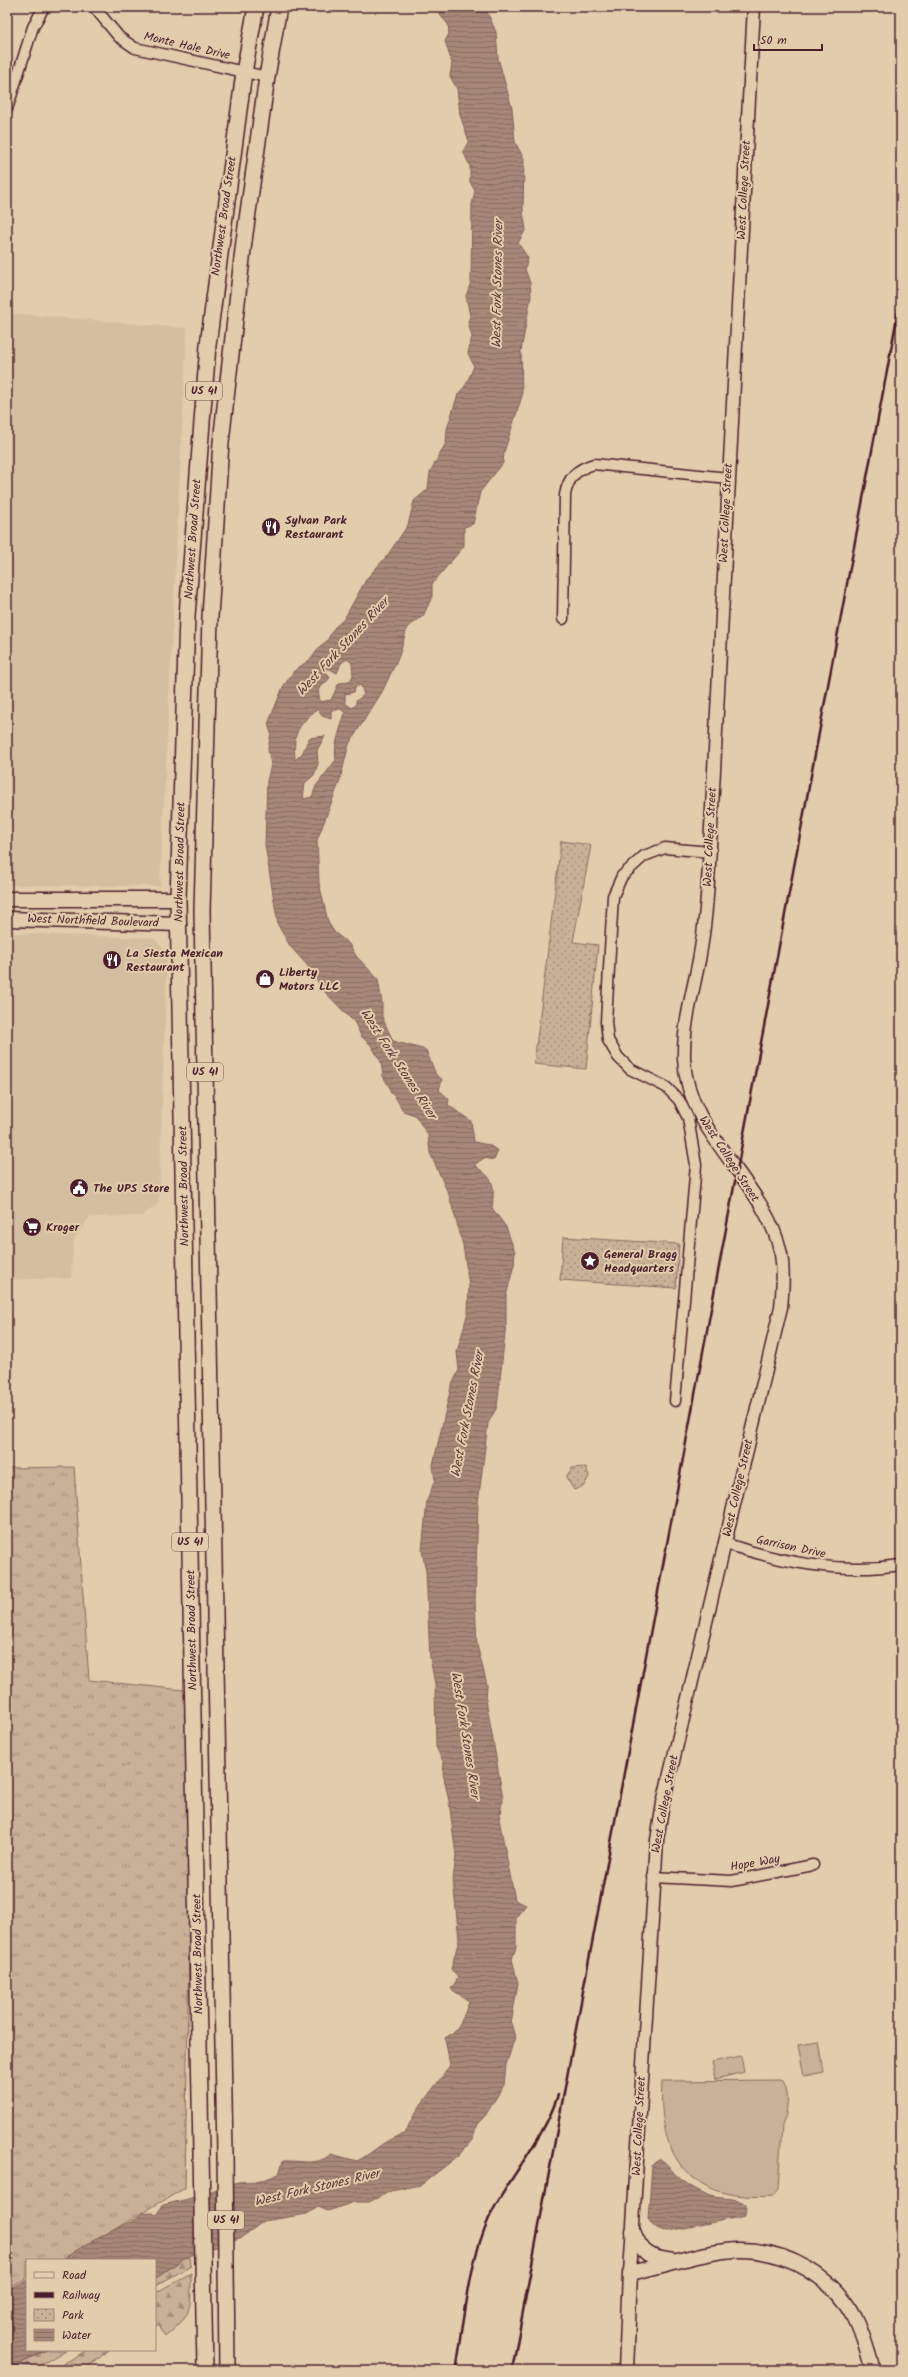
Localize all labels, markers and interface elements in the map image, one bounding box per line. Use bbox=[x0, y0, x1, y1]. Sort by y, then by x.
scale bar bbox=[754, 26, 822, 52]
street label: Monte Hale Drive bbox=[142, 27, 233, 65]
text: 50 m bbox=[760, 31, 787, 50]
street label: West College Street bbox=[732, 139, 756, 240]
street label: Northwest Broad Street bbox=[206, 155, 242, 277]
water label: West Fork Stones River bbox=[486, 217, 510, 348]
road number: US 41 bbox=[186, 382, 222, 400]
street label: West College Street bbox=[714, 462, 738, 563]
street label: Northwest Broad Street bbox=[179, 478, 207, 600]
place label: Sylvan Park Restaurant bbox=[285, 511, 348, 544]
restaurant icon: Sylvan Park Restaurant bbox=[260, 516, 282, 538]
water label: West Fork Stones River bbox=[292, 591, 396, 701]
street label: West College Street bbox=[698, 786, 722, 887]
street label: Northwest Broad Street bbox=[169, 801, 191, 922]
street label: West Northfield Boulevard bbox=[27, 909, 160, 933]
place label: La Siesta Mexican Restaurant bbox=[126, 944, 223, 977]
restaurant icon: La Siesta Mexican Restaurant bbox=[101, 949, 123, 971]
place label: Liberty Motors LLC bbox=[279, 963, 340, 996]
shop icon: Liberty Motors LLC bbox=[254, 968, 276, 990]
water label: West Fork Stones River bbox=[354, 1005, 443, 1126]
road number: US 41 bbox=[187, 1063, 223, 1081]
street label: West College Street bbox=[694, 1112, 764, 1206]
street label: Northwest Broad Street bbox=[173, 1125, 195, 1246]
public building icon: The UPS Store bbox=[68, 1177, 90, 1199]
place label: The UPS Store bbox=[93, 1179, 170, 1198]
supermarket icon: Kroger bbox=[21, 1216, 43, 1238]
place label: Kroger bbox=[46, 1218, 80, 1237]
place label: General Bragg Headquarters bbox=[604, 1245, 678, 1278]
place icon: General Bragg Headquarters bbox=[579, 1250, 601, 1272]
water label: West Fork Stones River bbox=[446, 1347, 491, 1479]
street label: West College Street bbox=[718, 1437, 759, 1539]
street label: Garrison Drive bbox=[755, 1530, 828, 1564]
road number: US 41 bbox=[172, 1533, 208, 1551]
street label: Northwest Broad Street bbox=[181, 1569, 203, 1690]
water label: West Fork Stones River bbox=[445, 1670, 486, 1802]
street label: West College Street bbox=[646, 1753, 684, 1855]
street label: Hope Way bbox=[729, 1849, 782, 1877]
street label: Northwest Broad Street bbox=[187, 1893, 209, 2014]
street label: West College Street bbox=[627, 2075, 651, 2176]
water label: West Fork Stones River bbox=[252, 2163, 384, 2213]
road number: US 41 bbox=[208, 2211, 244, 2229]
legend bbox=[26, 2259, 156, 2351]
text: Road bbox=[62, 2266, 87, 2285]
text: Railway bbox=[62, 2286, 100, 2305]
text: Park bbox=[62, 2306, 84, 2325]
text: Water bbox=[62, 2326, 92, 2345]

